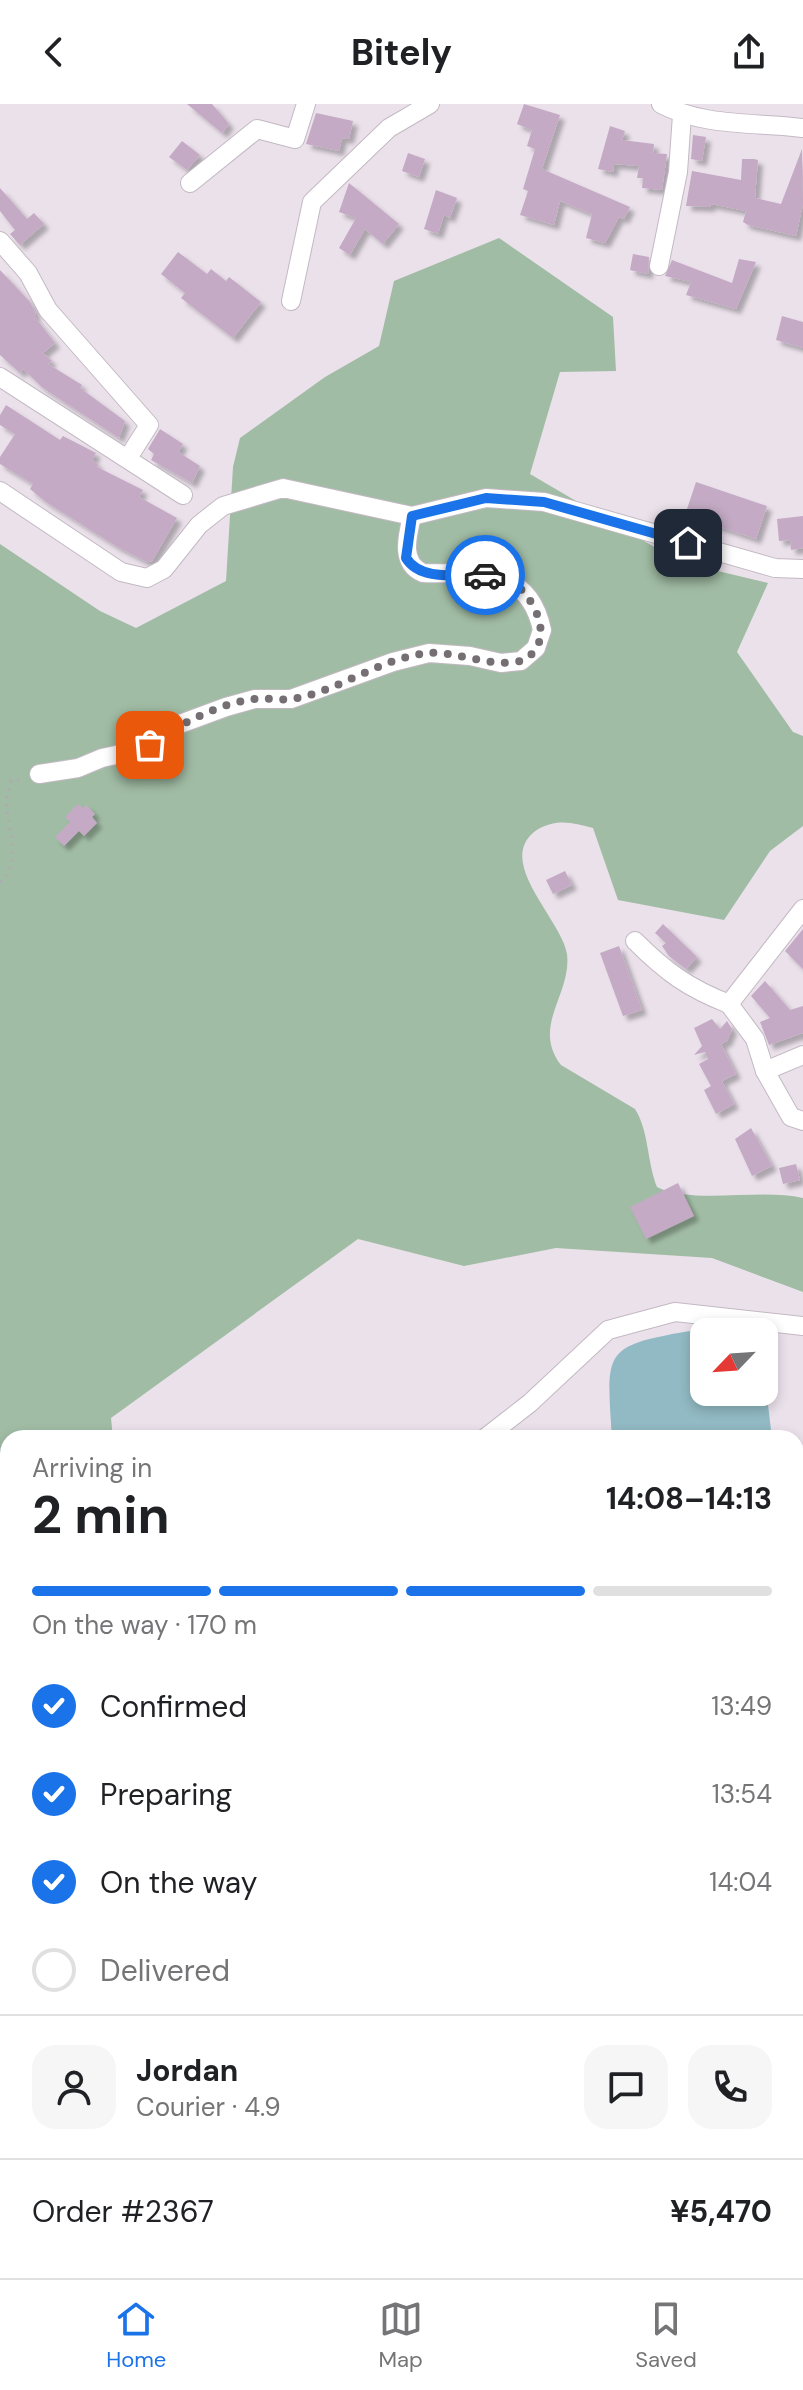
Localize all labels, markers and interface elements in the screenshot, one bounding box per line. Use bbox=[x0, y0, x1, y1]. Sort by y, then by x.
text: Bitely bbox=[351, 29, 452, 76]
icon: back bbox=[32, 30, 76, 74]
icon: share bbox=[727, 30, 771, 74]
pin bbox=[654, 509, 722, 577]
icon: home bbox=[666, 521, 710, 565]
courier bbox=[445, 535, 525, 615]
icon: car bbox=[463, 553, 507, 597]
pin bbox=[116, 711, 184, 779]
icon: bag bbox=[128, 723, 172, 767]
north arrow bbox=[690, 1318, 778, 1406]
map controls bbox=[690, 1318, 778, 1406]
text: Arriving in bbox=[32, 1451, 152, 1485]
text: 14:08–14:13 bbox=[606, 1479, 772, 1518]
text: 2 min bbox=[32, 1481, 170, 1549]
text: On the way · 170 m bbox=[32, 1608, 257, 1642]
icon: check bbox=[32, 1684, 76, 1728]
text: Confirmed bbox=[100, 1687, 247, 1726]
text: 13:49 bbox=[711, 1689, 772, 1723]
icon: check bbox=[32, 1772, 76, 1816]
text: Preparing bbox=[100, 1775, 232, 1814]
text: 13:54 bbox=[712, 1777, 772, 1811]
icon: check bbox=[32, 1860, 76, 1904]
text: On the way bbox=[100, 1863, 257, 1902]
text: 14:04 bbox=[709, 1865, 772, 1899]
text: Delivered bbox=[100, 1951, 230, 1990]
button: person bbox=[32, 2045, 116, 2129]
button: chat bbox=[584, 2045, 668, 2129]
button: phone bbox=[688, 2045, 772, 2129]
text: Jordan bbox=[136, 2051, 238, 2090]
text: Courier · 4.9 bbox=[136, 2090, 281, 2124]
text: Order #2367 bbox=[32, 2192, 214, 2231]
text: ¥5,470 bbox=[670, 2192, 772, 2231]
tab: Home bbox=[106, 2297, 166, 2374]
tab: Map bbox=[379, 2297, 423, 2374]
tab: Saved bbox=[635, 2297, 697, 2374]

